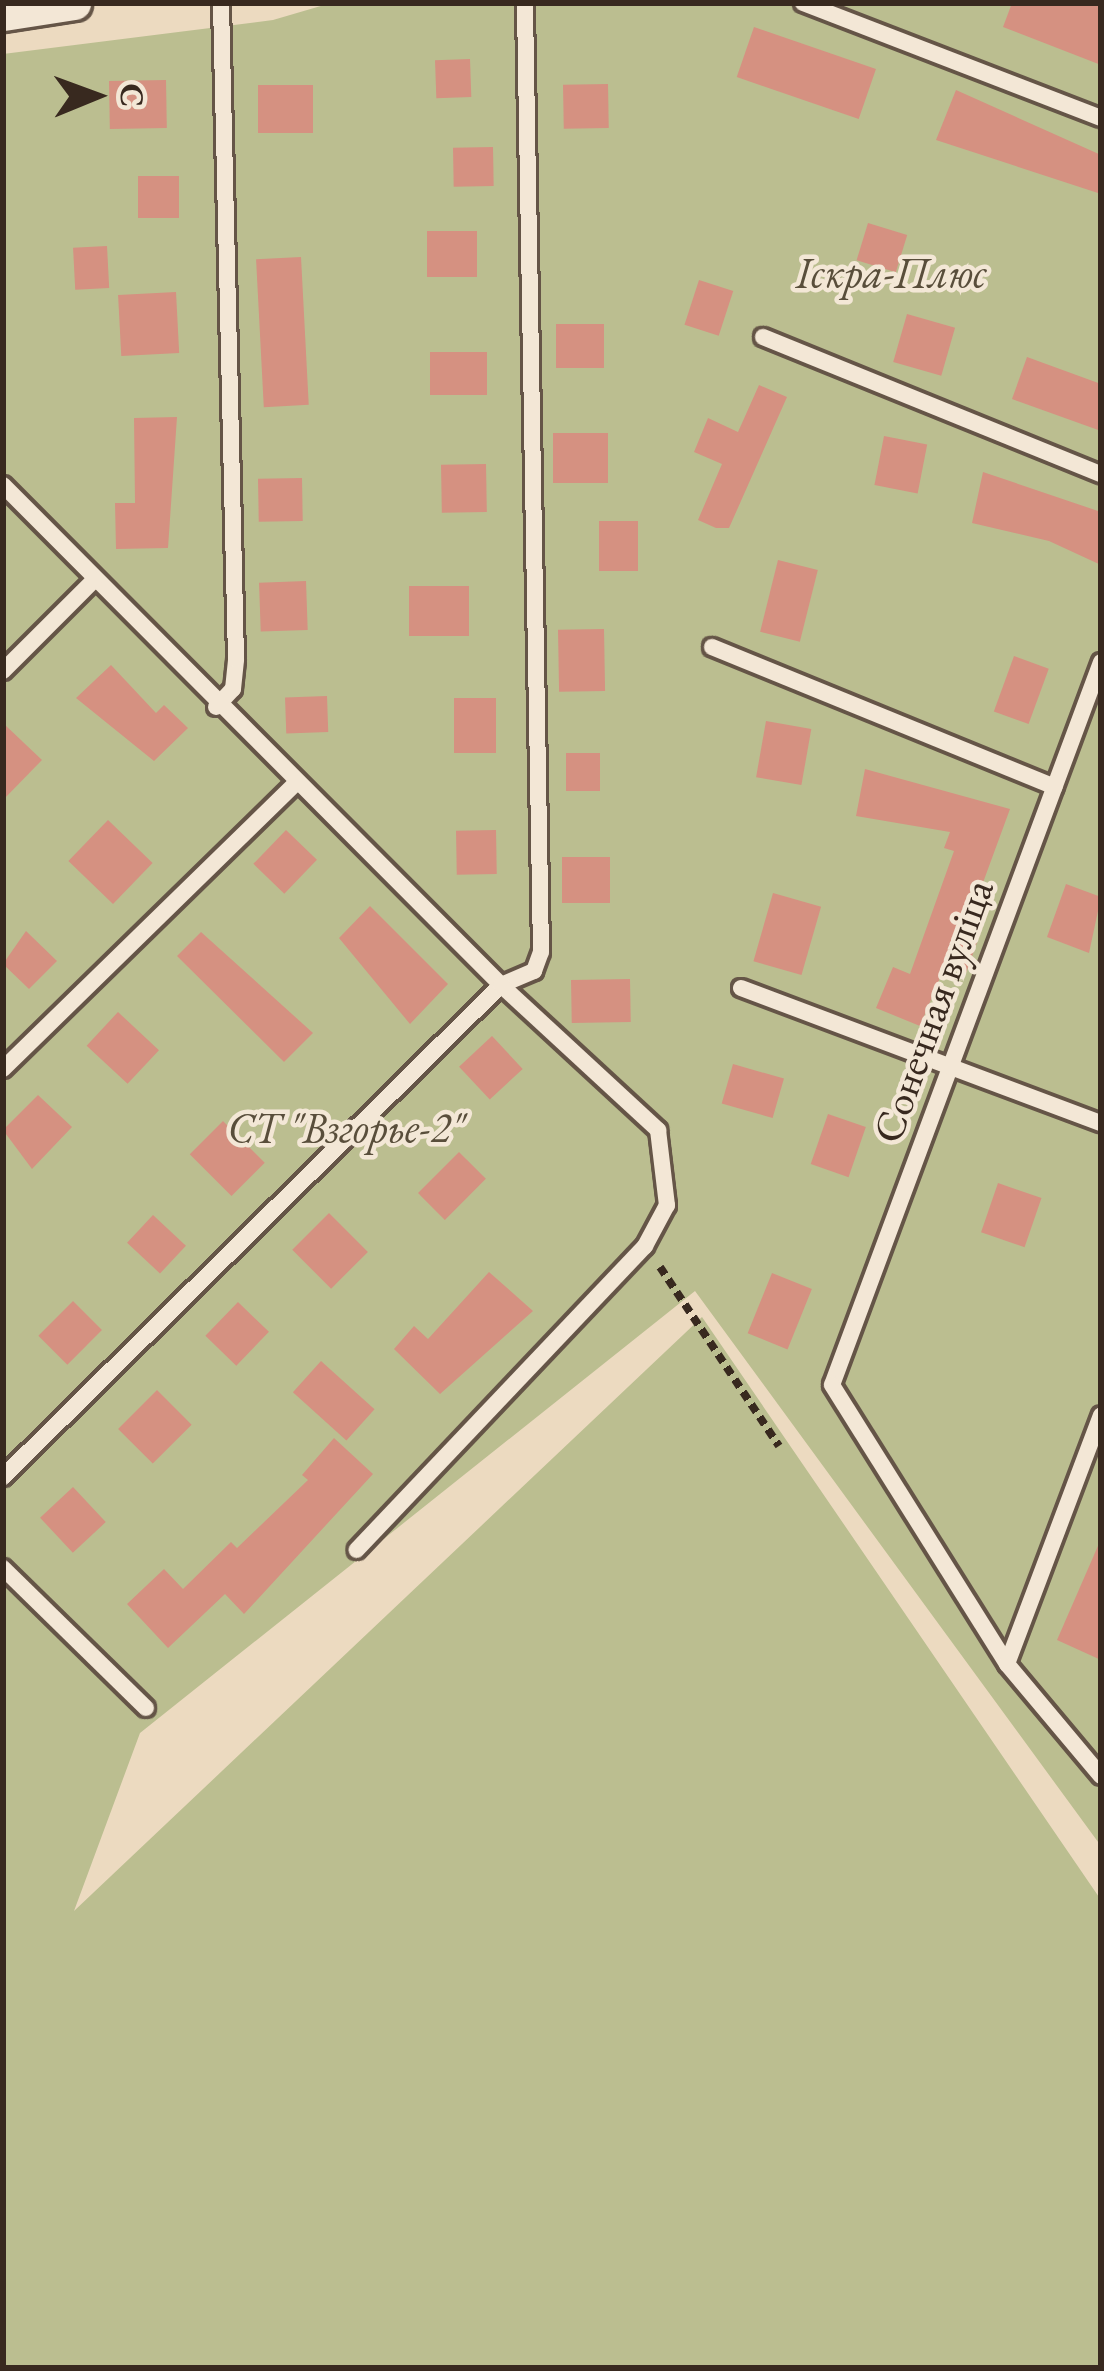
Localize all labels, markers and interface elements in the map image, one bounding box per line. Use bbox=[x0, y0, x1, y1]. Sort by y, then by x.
north arrow bbox=[36, 36, 156, 156]
text: С bbox=[111, 83, 154, 107]
park label: Іскра-Плюс bbox=[796, 248, 986, 298]
street label: Сонечная вуліца bbox=[862, 872, 1004, 1150]
park label: СТ "Взгорье-2" bbox=[228, 1103, 464, 1153]

